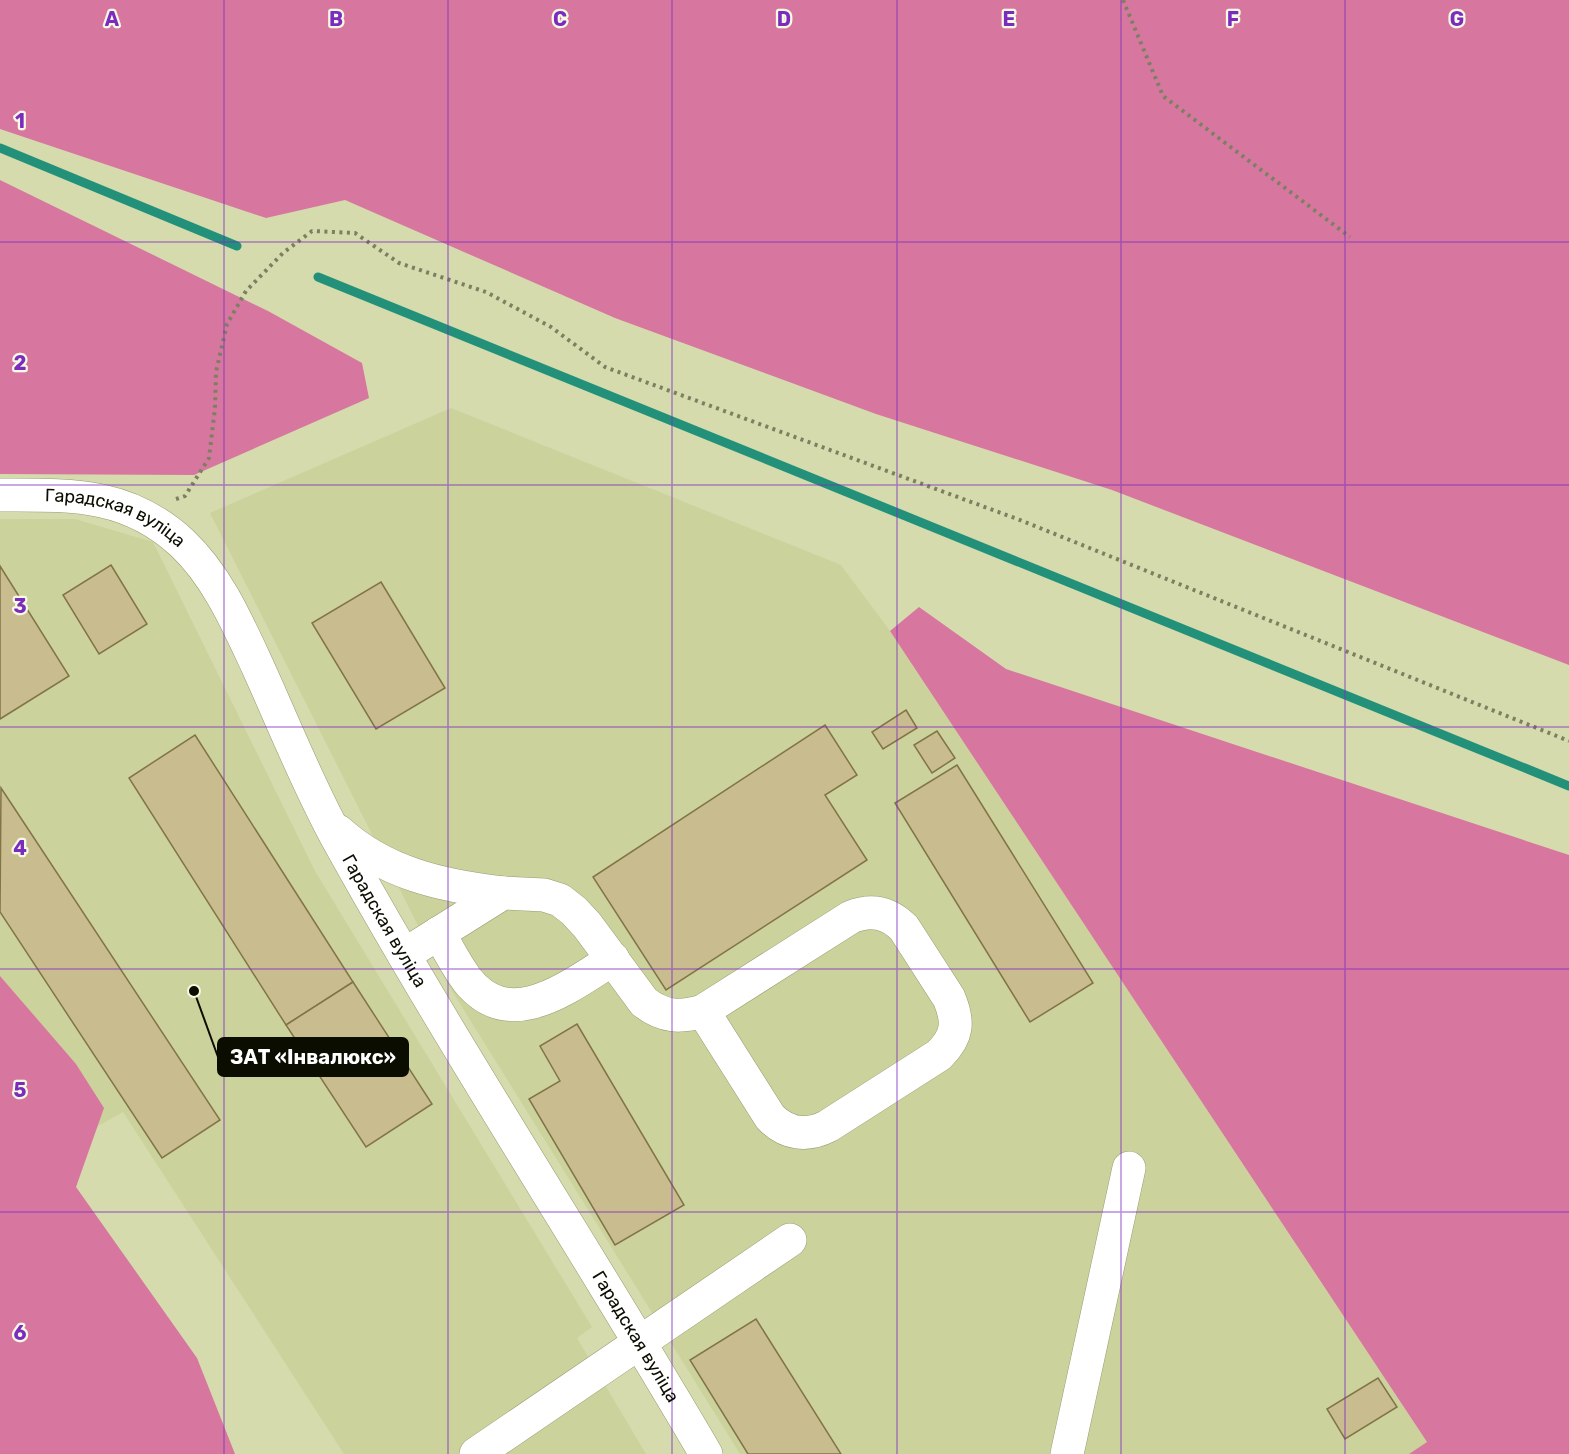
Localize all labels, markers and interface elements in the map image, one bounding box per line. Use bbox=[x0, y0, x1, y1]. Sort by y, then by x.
text: A bbox=[105, 7, 120, 31]
text: B bbox=[329, 7, 343, 31]
text: C bbox=[553, 7, 567, 31]
text: D bbox=[777, 7, 791, 31]
text: E bbox=[1003, 7, 1015, 31]
text: F bbox=[1227, 7, 1239, 31]
text: G bbox=[1450, 7, 1464, 31]
text: 1 bbox=[15, 109, 25, 133]
text: 2 bbox=[14, 351, 27, 375]
street label: Гарадская вуліца bbox=[45, 484, 190, 552]
text: 3 bbox=[13, 594, 27, 618]
text: 4 bbox=[13, 836, 27, 860]
street label: Гарадская вуліца bbox=[337, 850, 431, 991]
callout: ЗАТ «Інвалюкс» bbox=[218, 1038, 408, 1076]
text: ЗАТ «Інвалюкс» bbox=[230, 1045, 396, 1069]
text: 5 bbox=[14, 1078, 27, 1102]
street label: Гарадская вуліца bbox=[588, 1267, 684, 1406]
text: 6 bbox=[13, 1321, 27, 1345]

